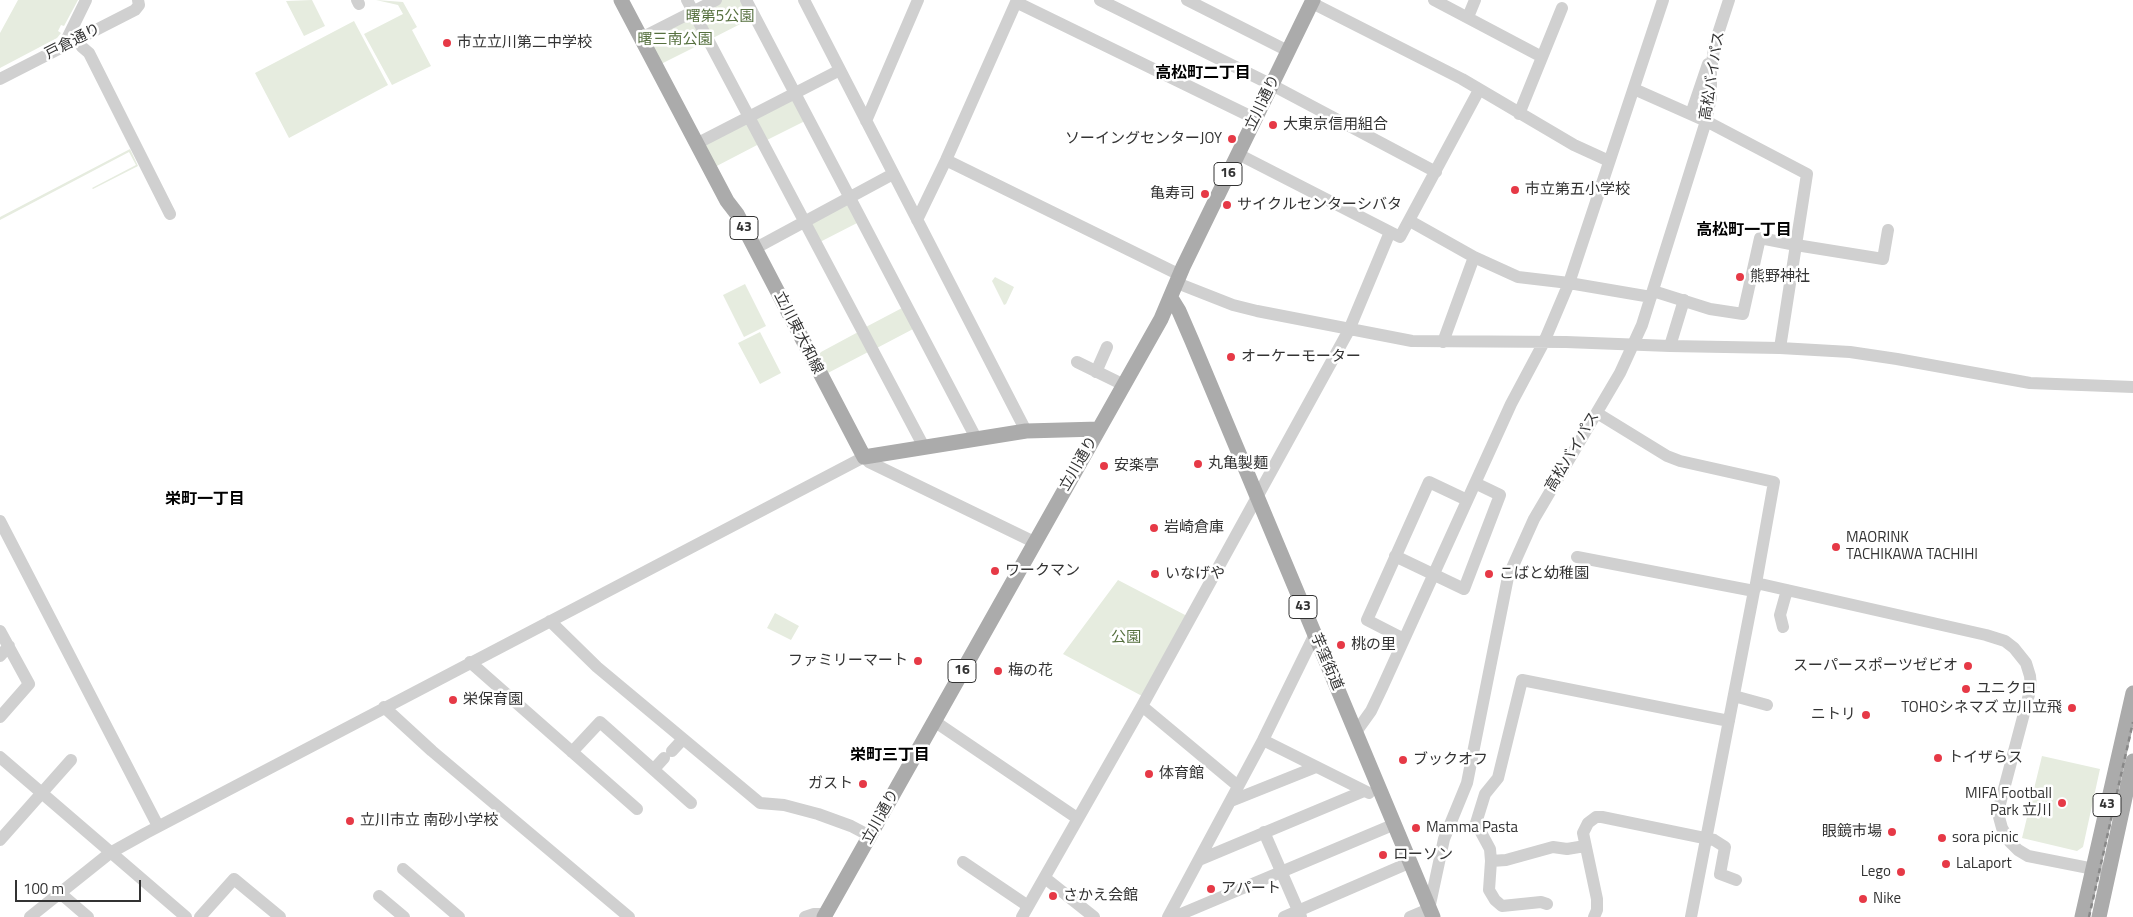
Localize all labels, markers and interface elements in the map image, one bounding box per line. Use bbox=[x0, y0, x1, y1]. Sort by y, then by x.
park label: 曙第5公園 bbox=[686, 8, 754, 26]
street label: 戸倉通り bbox=[42, 20, 104, 64]
street label: 高松バイパス bbox=[1697, 30, 1729, 122]
park label: 曙三南公園 bbox=[638, 31, 712, 49]
place label: 市立立川第二中学校 bbox=[457, 34, 592, 52]
marker: 市立立川第二中学校 bbox=[441, 37, 453, 49]
district label: 高松町二丁目 bbox=[1155, 64, 1251, 84]
street label: 立川通り bbox=[1242, 72, 1284, 134]
place label: 大東京信用組合 bbox=[1283, 116, 1388, 134]
marker: 大東京信用組合 bbox=[1267, 119, 1279, 131]
place label: ソーイングセンターJOY bbox=[1065, 130, 1222, 148]
marker: ソーイングセンターJOY bbox=[1226, 133, 1238, 145]
road number: 16 bbox=[1214, 162, 1242, 185]
place label: 市立第五小学校 bbox=[1525, 181, 1630, 199]
marker: 市立第五小学校 bbox=[1509, 184, 1521, 196]
place label: 亀寿司 bbox=[1150, 185, 1195, 203]
marker: 亀寿司 bbox=[1199, 188, 1211, 200]
place label: サイクルセンターシバタ bbox=[1237, 196, 1402, 214]
marker: サイクルセンターシバタ bbox=[1221, 199, 1233, 211]
road number: 43 bbox=[730, 217, 758, 240]
district label: 高松町一丁目 bbox=[1696, 221, 1792, 241]
place label: 熊野神社 bbox=[1750, 268, 1810, 286]
marker: 熊野神社 bbox=[1734, 271, 1746, 283]
street label: 立川東大和線 bbox=[770, 289, 826, 377]
place label: オーケーモーター bbox=[1241, 348, 1361, 366]
marker: オーケーモーター bbox=[1225, 351, 1237, 363]
street label: 高松バイパス bbox=[1542, 409, 1604, 495]
street label: 立川通り bbox=[1056, 434, 1102, 494]
place label: 丸亀製麺 bbox=[1208, 455, 1268, 473]
place label: 安楽亭 bbox=[1114, 457, 1159, 475]
marker: 丸亀製麺 bbox=[1192, 458, 1204, 470]
marker: 安楽亭 bbox=[1098, 460, 1110, 472]
district label: 栄町一丁目 bbox=[165, 490, 245, 510]
place label: 岩崎倉庫 bbox=[1164, 519, 1224, 537]
marker: 岩崎倉庫 bbox=[1148, 522, 1160, 534]
place label: MAORINK TACHIKAWA TACHIHI bbox=[1846, 529, 1978, 564]
marker: MAORINK TACHIKAWA TACHIHI bbox=[1830, 541, 1842, 553]
place label: ワークマン bbox=[1005, 562, 1080, 580]
marker: ワークマン bbox=[989, 565, 1001, 577]
place label: いなげや bbox=[1165, 565, 1225, 583]
place label: こばと幼稚園 bbox=[1499, 565, 1589, 583]
marker: いなげや bbox=[1149, 568, 1161, 580]
marker: こばと幼稚園 bbox=[1483, 568, 1495, 580]
road number: 43 bbox=[1289, 596, 1317, 618]
park label: 公園 bbox=[1111, 629, 1141, 647]
street label: 芋窪街道 bbox=[1306, 631, 1346, 693]
place label: 桃の里 bbox=[1351, 636, 1396, 654]
marker: 桃の里 bbox=[1335, 639, 1347, 651]
place label: ファミリーマート bbox=[788, 652, 908, 670]
marker: ファミリーマート bbox=[912, 655, 924, 667]
place label: スーパースポーツゼビオ bbox=[1793, 657, 1958, 675]
road number: 16 bbox=[948, 659, 976, 682]
marker: スーパースポーツゼビオ bbox=[1962, 660, 1974, 672]
place label: 梅の花 bbox=[1008, 662, 1053, 680]
marker: 梅の花 bbox=[992, 665, 1004, 677]
place label: ユニクロ bbox=[1976, 680, 2036, 698]
marker: ユニクロ bbox=[1960, 683, 1972, 695]
place label: 栄保育園 bbox=[463, 691, 523, 709]
marker: 栄保育園 bbox=[447, 694, 459, 706]
place label: TOHOシネマズ 立川立飛 bbox=[1901, 699, 2062, 717]
marker: TOHOシネマズ 立川立飛 bbox=[2066, 702, 2078, 714]
place label: ニトリ bbox=[1811, 706, 1856, 724]
marker: ニトリ bbox=[1860, 709, 1872, 721]
district label: 栄町三丁目 bbox=[850, 746, 930, 766]
place label: トイザらス bbox=[1948, 749, 2023, 767]
place label: ブックオフ bbox=[1413, 751, 1488, 769]
marker: トイザらス bbox=[1932, 752, 1944, 764]
marker: ブックオフ bbox=[1397, 754, 1409, 766]
place label: 体育館 bbox=[1159, 765, 1204, 783]
marker: 体育館 bbox=[1143, 768, 1155, 780]
place label: ガスト bbox=[808, 775, 853, 793]
marker: ガスト bbox=[857, 778, 869, 790]
place label: MIFA Football Park 立川 bbox=[1965, 785, 2052, 820]
street label: 立川通り bbox=[859, 786, 903, 848]
road number: 43 bbox=[2093, 794, 2121, 816]
marker: MIFA Football Park 立川 bbox=[2056, 797, 2068, 809]
place label: 立川市立 南砂小学校 bbox=[360, 812, 498, 830]
marker: 立川市立 南砂小学校 bbox=[344, 815, 356, 827]
place label: Mamma Pasta bbox=[1426, 819, 1518, 837]
marker: Mamma Pasta bbox=[1410, 822, 1422, 834]
place label: 眼鏡市場 bbox=[1822, 823, 1882, 841]
marker: 眼鏡市場 bbox=[1886, 826, 1898, 838]
place label: sora picnic bbox=[1952, 829, 2019, 847]
marker: sora picnic bbox=[1936, 832, 1948, 844]
place label: ローソン bbox=[1393, 846, 1453, 864]
marker: ローソン bbox=[1377, 849, 1389, 861]
place label: LaLaport bbox=[1956, 855, 2012, 873]
marker: LaLaport bbox=[1940, 858, 1952, 870]
place label: Lego bbox=[1861, 863, 1891, 881]
marker: Lego bbox=[1895, 866, 1907, 878]
scale bar bbox=[18, 870, 144, 902]
text: 100 m bbox=[23, 877, 64, 900]
place label: アパート bbox=[1221, 880, 1281, 898]
marker: アパート bbox=[1205, 883, 1217, 895]
place label: さかえ会館 bbox=[1063, 887, 1138, 905]
marker: さかえ会館 bbox=[1047, 890, 1059, 902]
place label: Nike bbox=[1873, 890, 1901, 908]
marker: Nike bbox=[1857, 893, 1869, 905]

